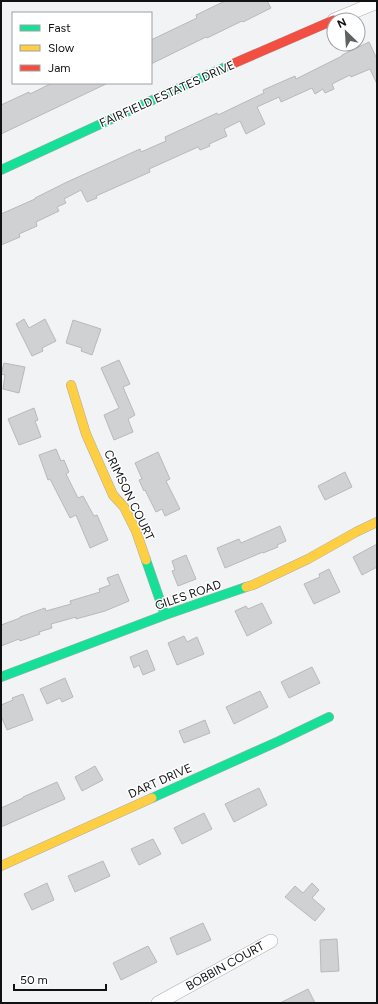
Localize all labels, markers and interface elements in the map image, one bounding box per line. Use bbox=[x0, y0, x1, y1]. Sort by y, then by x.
legend bbox=[12, 12, 152, 84]
north arrow bbox=[326, 12, 366, 52]
text: N bbox=[335, 16, 349, 31]
text: Fast bbox=[48, 21, 71, 35]
text: Slow bbox=[48, 41, 75, 55]
street label: FAIRFIELD ESTATES DRIVE bbox=[97, 58, 237, 130]
text: Jam bbox=[48, 61, 71, 75]
street label: CRIMSON COURT bbox=[101, 447, 157, 543]
street label: GILES ROAD bbox=[153, 577, 223, 613]
street label: DART DRIVE bbox=[126, 761, 194, 801]
street label: BOBBIN COURT bbox=[183, 939, 267, 993]
scale bar bbox=[14, 966, 106, 992]
text: 50 m bbox=[20, 973, 48, 987]

